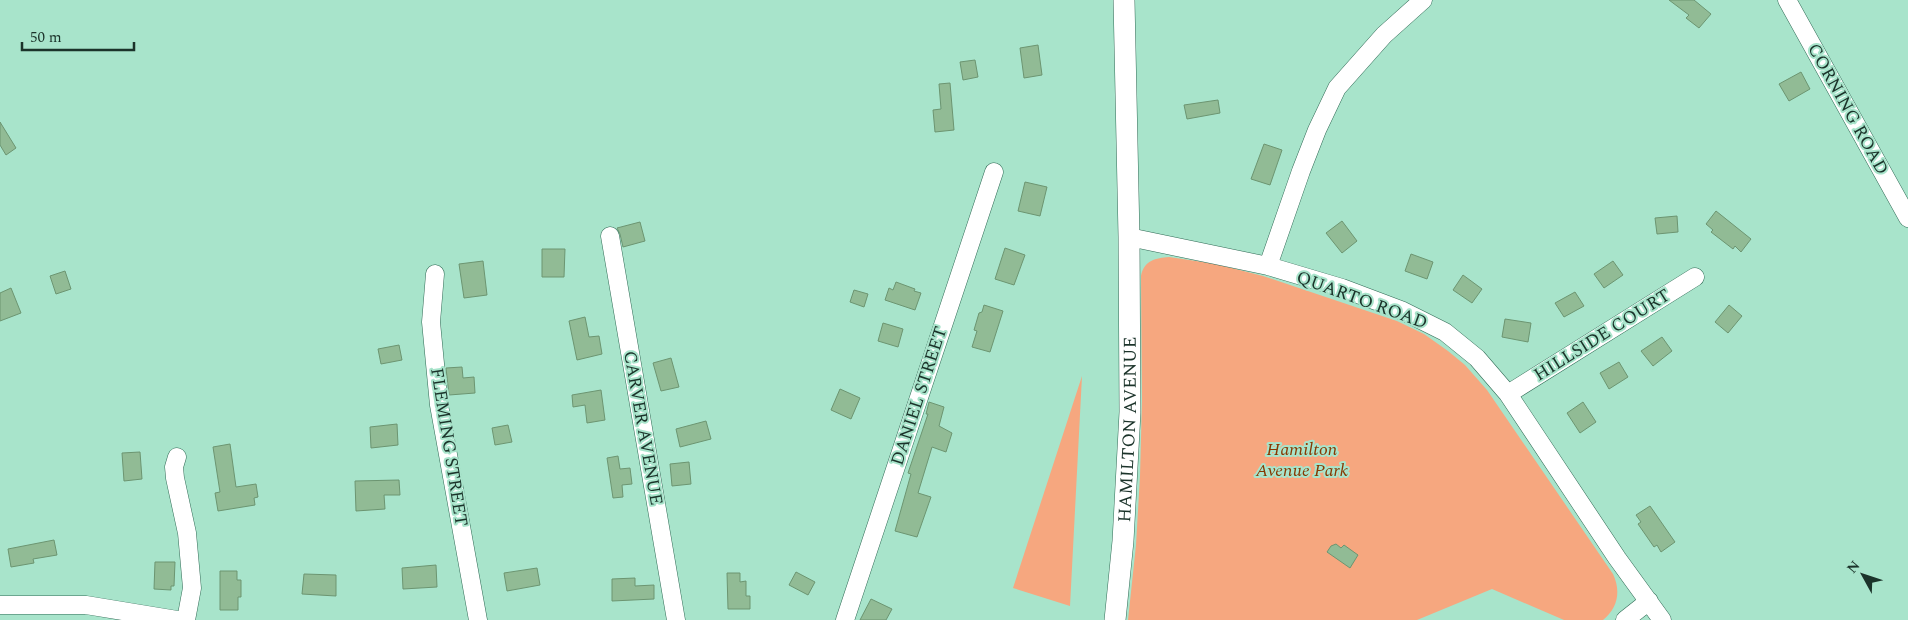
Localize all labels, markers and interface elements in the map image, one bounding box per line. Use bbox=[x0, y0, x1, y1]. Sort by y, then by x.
scale bar bbox=[22, 20, 135, 52]
text: 50 m bbox=[30, 26, 62, 49]
street label: CORNING ROAD bbox=[1801, 38, 1895, 180]
street label: QUARTO ROAD bbox=[1293, 264, 1431, 336]
street label: HILLSIDE COURT bbox=[1528, 282, 1676, 388]
street label: DANIEL STREET bbox=[884, 323, 954, 469]
street label: HAMILTON AVENUE bbox=[1111, 337, 1144, 523]
street label: CARVER AVENUE bbox=[616, 349, 670, 507]
street label: FLEMING STREET bbox=[423, 366, 475, 528]
park label: Hamilton Avenue Park bbox=[1255, 436, 1349, 484]
north arrow bbox=[1838, 550, 1888, 600]
text: N bbox=[1842, 556, 1865, 578]

